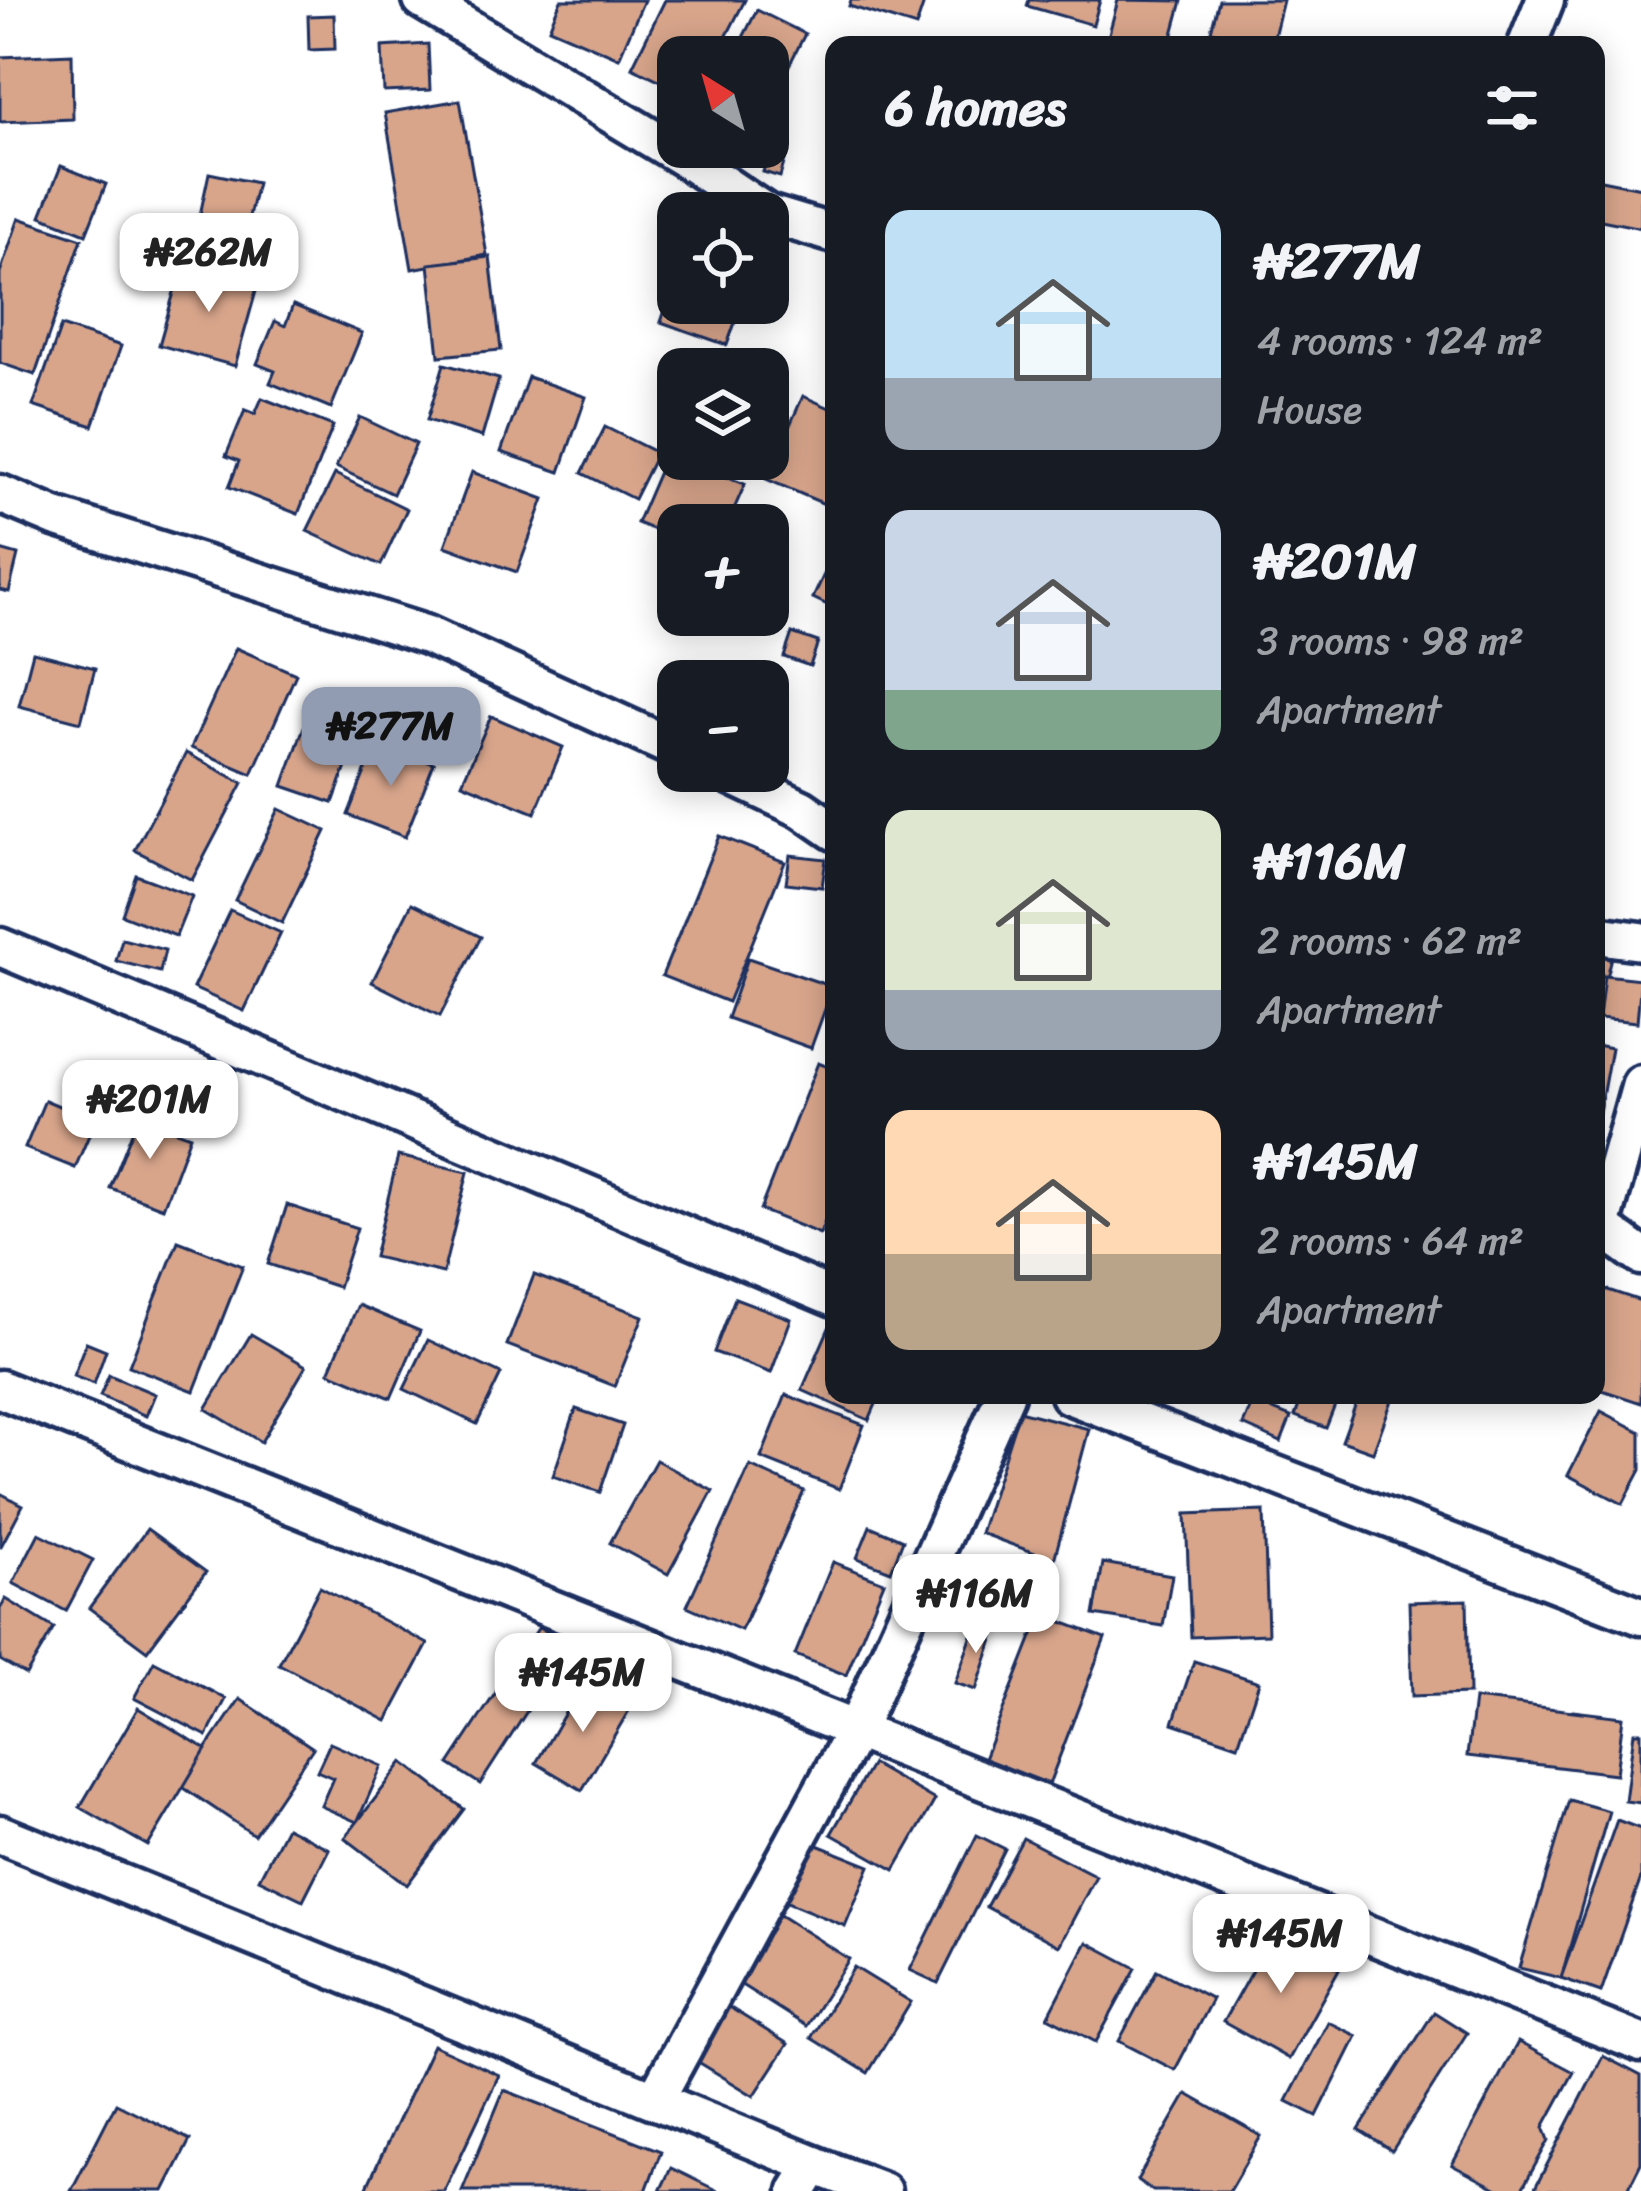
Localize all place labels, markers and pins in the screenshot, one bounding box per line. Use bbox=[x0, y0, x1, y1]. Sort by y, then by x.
pin: ₦262M bbox=[125, 213, 293, 315]
pin: ₦277M bbox=[307, 687, 475, 789]
pin: ₦201M bbox=[66, 1060, 234, 1162]
pin: ₦116M bbox=[892, 1554, 1060, 1656]
pin: ₦145M bbox=[499, 1633, 667, 1735]
pin: ₦145M bbox=[1197, 1894, 1365, 1996]

